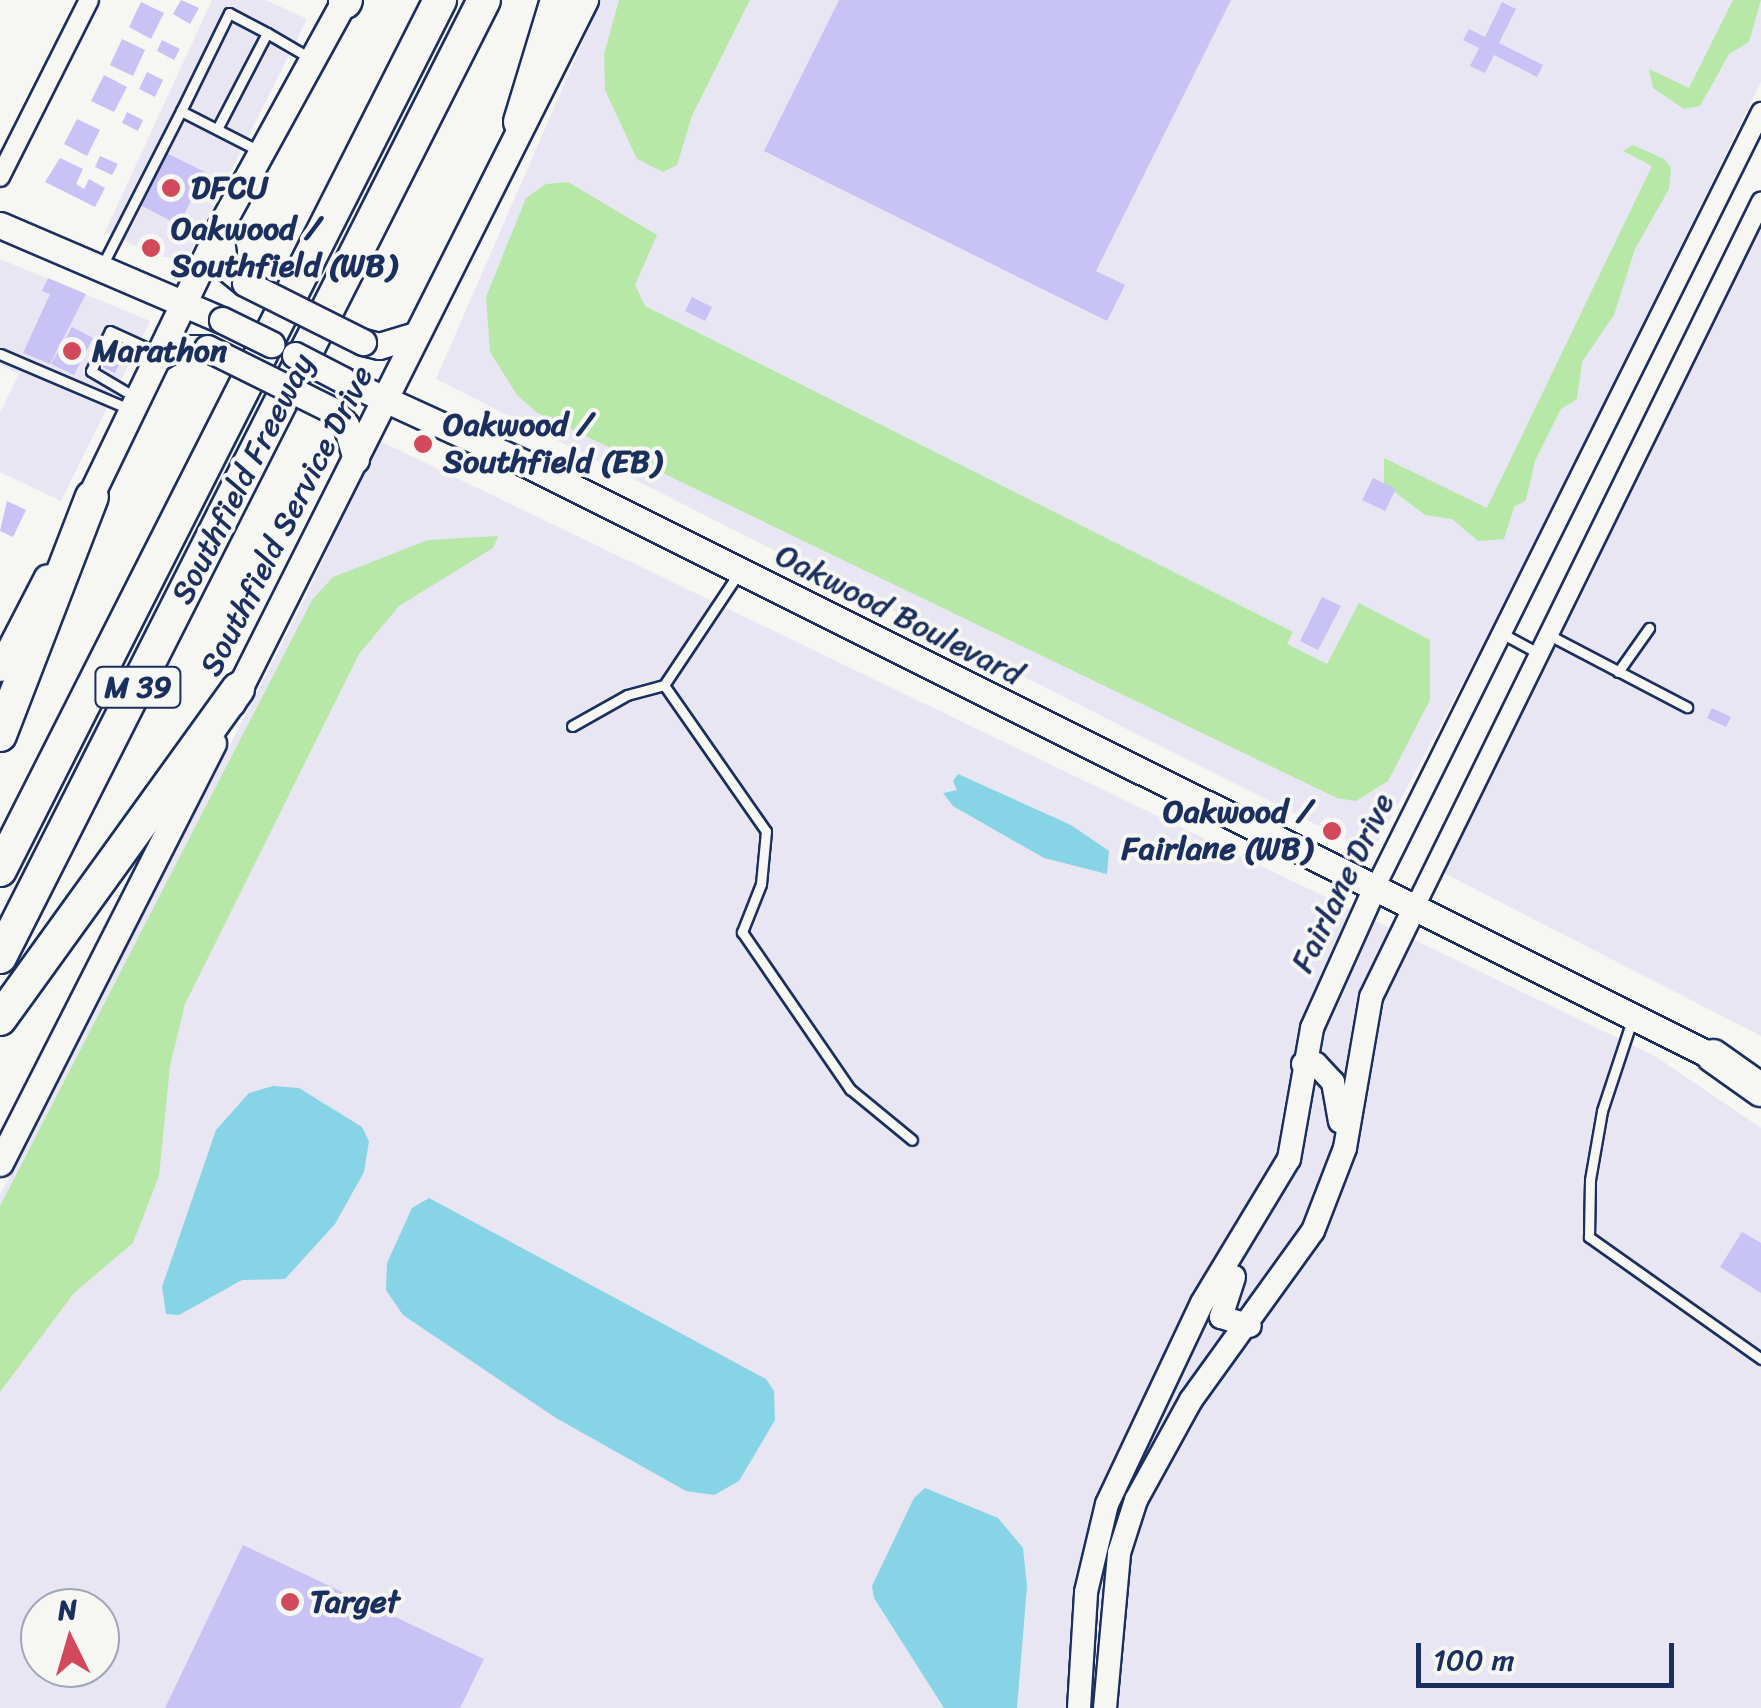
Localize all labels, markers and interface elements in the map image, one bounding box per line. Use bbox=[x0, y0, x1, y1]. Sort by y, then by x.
place label: DFCU bbox=[191, 169, 268, 207]
marker: DFCU bbox=[160, 177, 182, 199]
place label: Oakwood / Southfield (WB) bbox=[171, 211, 397, 286]
marker: Oakwood / Southfield (WB) bbox=[140, 237, 162, 259]
place label: Marathon bbox=[92, 332, 227, 370]
marker: Marathon bbox=[61, 340, 83, 362]
street label: Southfield Freeway bbox=[163, 347, 323, 611]
street label: Southfield Service Drive bbox=[192, 359, 382, 683]
place label: Oakwood / Southfield (EB) bbox=[443, 407, 661, 482]
marker: Oakwood / Southfield (EB) bbox=[412, 433, 434, 455]
street label: Oakwood Boulevard bbox=[769, 536, 1029, 694]
road number: M 39 bbox=[93, 662, 183, 712]
street label: Fairlane Drive bbox=[1283, 787, 1403, 979]
place label: Oakwood / Fairlane (WB) bbox=[1121, 794, 1312, 869]
marker: Oakwood / Fairlane (WB) bbox=[1321, 820, 1343, 842]
place label: Target bbox=[310, 1583, 400, 1621]
text: N bbox=[56, 1584, 79, 1635]
north arrow bbox=[20, 1588, 120, 1688]
marker: Target bbox=[279, 1591, 301, 1613]
scale bar bbox=[1421, 1623, 1678, 1685]
text: 100 m bbox=[1433, 1633, 1515, 1687]

